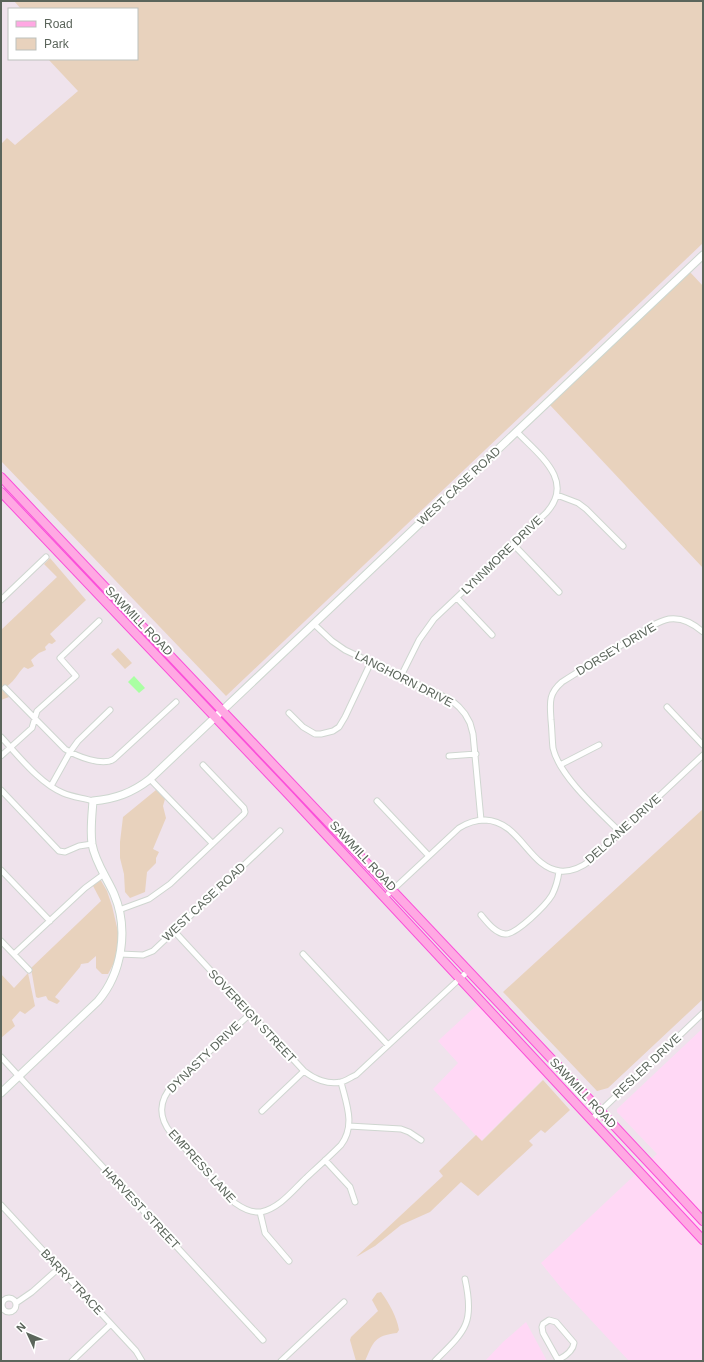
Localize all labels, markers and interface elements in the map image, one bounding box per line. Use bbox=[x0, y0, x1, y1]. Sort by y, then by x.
legend bbox=[8, 8, 138, 60]
text: Road bbox=[44, 17, 73, 31]
text: Park bbox=[44, 37, 70, 51]
street label: WEST CASE ROAD bbox=[415, 444, 504, 528]
street label: LYNNMORE DRIVE bbox=[459, 513, 545, 597]
street label: SAWMILL ROAD bbox=[102, 583, 176, 659]
street label: DORSEY DRIVE bbox=[574, 620, 658, 678]
street label: LANGHORN DRIVE bbox=[353, 648, 455, 710]
street label: DELCANE DRIVE bbox=[582, 791, 664, 867]
street label: SAWMILL ROAD bbox=[327, 818, 399, 894]
street label: WEST CASE ROAD bbox=[160, 860, 249, 944]
street label: SOVEREIGN STREET bbox=[205, 967, 299, 1066]
street label: DYNASTY DRIVE bbox=[164, 1018, 244, 1096]
street label: RESLER DRIVE bbox=[610, 1031, 684, 1101]
street label: SAWMILL ROAD bbox=[547, 1055, 619, 1131]
street label: EMPRESS LANE bbox=[166, 1127, 238, 1205]
street label: HARVEST STREET bbox=[99, 1164, 183, 1252]
street label: BARRY TRACE bbox=[38, 1246, 106, 1318]
north arrow bbox=[8, 1314, 48, 1354]
text: N bbox=[14, 1320, 28, 1334]

